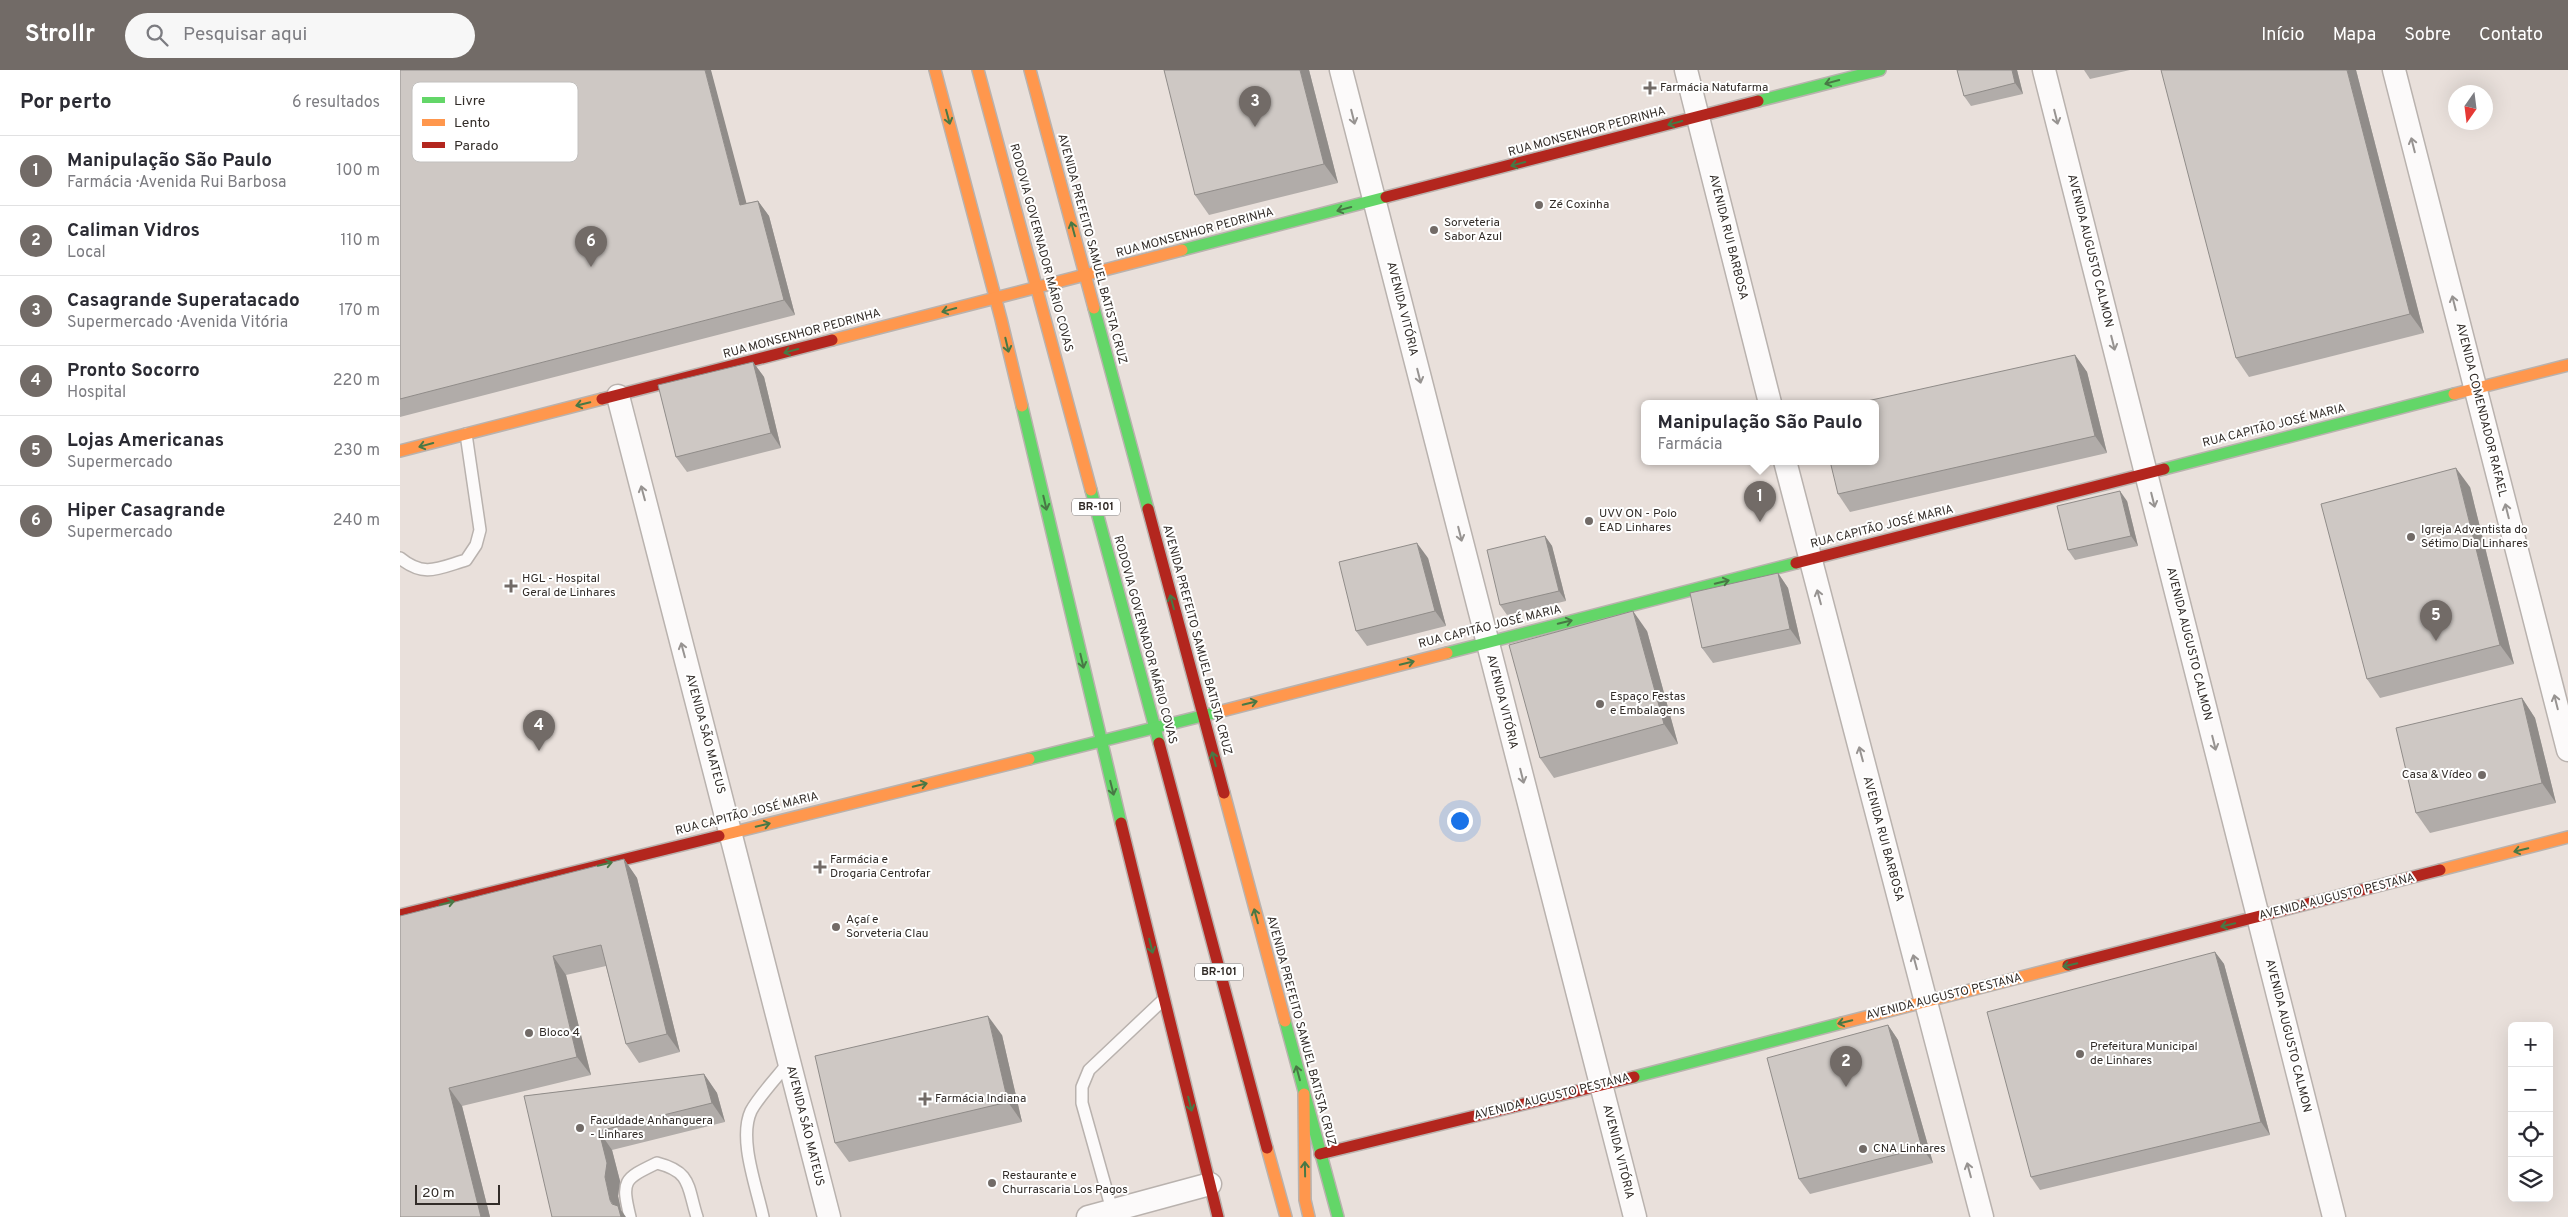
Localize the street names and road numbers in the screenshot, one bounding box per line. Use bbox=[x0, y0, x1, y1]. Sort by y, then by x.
street label: RUA MONSENHOR PEDRINHA bbox=[1506, 103, 1668, 161]
street label: AVENIDA PREFEITO SAMUEL BATISTA CRUZ bbox=[1053, 132, 1131, 366]
street label: RODOVIA GOVERNADOR MÁRIO COVAS bbox=[1005, 142, 1077, 354]
street label: AVENIDA RUI BARBOSA bbox=[1705, 172, 1751, 302]
street label: AVENIDA AUGUSTO CALMON bbox=[2063, 173, 2117, 329]
street label: RUA MONSENHOR PEDRINHA bbox=[1114, 204, 1276, 262]
street label: AVENIDA VITÓRIA bbox=[1383, 260, 1421, 358]
street label: RUA MONSENHOR PEDRINHA bbox=[721, 305, 883, 363]
street label: AVENIDA COMENDADOR RAFAEL bbox=[2452, 321, 2510, 499]
street label: RUA CAPITÃO JOSÉ MARIA bbox=[2201, 400, 2347, 452]
road number: BR-101 bbox=[1072, 498, 1120, 516]
street label: RUA CAPITÃO JOSÉ MARIA bbox=[1809, 501, 1955, 553]
street label: AVENIDA PREFEITO SAMUEL BATISTA CRUZ bbox=[1158, 523, 1236, 757]
street label: RODOVIA GOVERNADOR MÁRIO COVAS bbox=[1109, 534, 1181, 746]
street label: AVENIDA AUGUSTO CALMON bbox=[2162, 566, 2216, 722]
street label: RUA CAPITÃO JOSÉ MARIA bbox=[1417, 601, 1563, 653]
street label: AVENIDA VITÓRIA bbox=[1483, 653, 1521, 751]
street label: AVENIDA SÃO MATEUS bbox=[681, 672, 729, 796]
street label: AVENIDA RUI BARBOSA bbox=[1859, 775, 1907, 903]
street label: RUA CAPITÃO JOSÉ MARIA bbox=[674, 788, 820, 840]
street label: AVENIDA AUGUSTO PESTANA bbox=[2257, 870, 2417, 924]
street label: AVENIDA PREFEITO SAMUEL BATISTA CRUZ bbox=[1262, 914, 1340, 1148]
street label: AVENIDA AUGUSTO CALMON bbox=[2261, 958, 2315, 1114]
road number: BR-101 bbox=[1195, 964, 1243, 980]
street label: AVENIDA AUGUSTO PESTANA bbox=[1864, 970, 2024, 1024]
street label: AVENIDA SÃO MATEUS bbox=[782, 1064, 828, 1188]
street label: AVENIDA AUGUSTO PESTANA bbox=[1472, 1070, 1632, 1124]
street label: AVENIDA VITÓRIA bbox=[1599, 1103, 1637, 1201]

